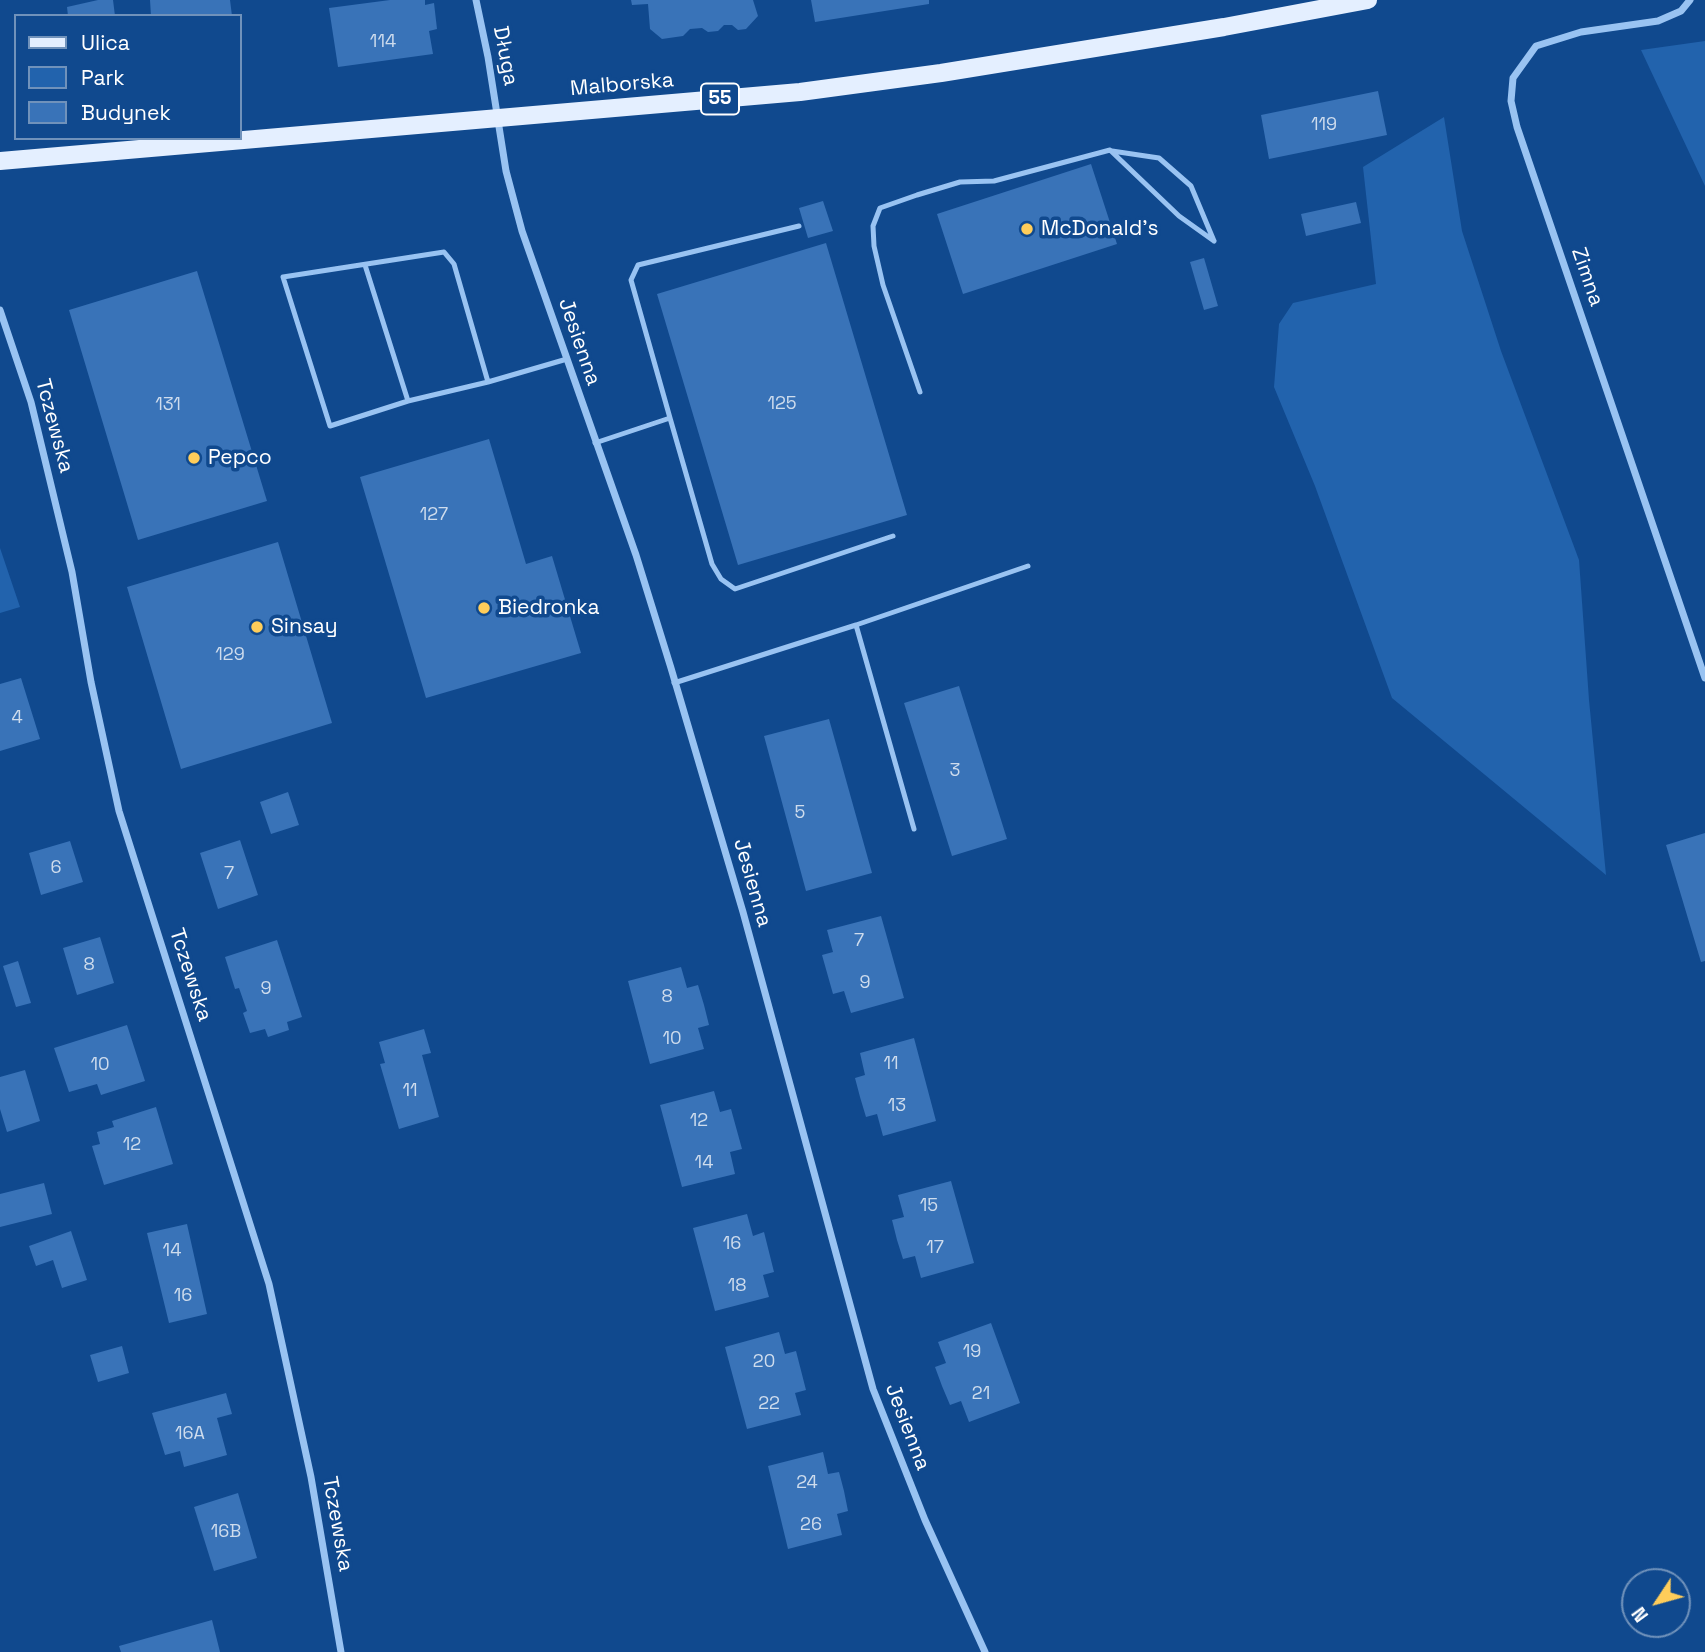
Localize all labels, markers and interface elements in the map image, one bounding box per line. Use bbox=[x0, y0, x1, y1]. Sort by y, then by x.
legend bbox=[14, 14, 242, 140]
street label: Długa bbox=[487, 24, 523, 88]
text: Ulica bbox=[81, 29, 130, 56]
house number: 114 bbox=[370, 31, 396, 53]
text: Park bbox=[81, 64, 125, 91]
street label: Malborska bbox=[569, 68, 675, 102]
road number: 55 bbox=[701, 83, 739, 114]
text: Budynek bbox=[81, 99, 171, 126]
house number: 119 bbox=[1311, 114, 1337, 136]
place label: McDonald's bbox=[1041, 216, 1159, 242]
marker: McDonald's bbox=[1019, 221, 1035, 237]
street label: Zimna bbox=[1565, 244, 1609, 310]
street label: Jesienna bbox=[552, 295, 606, 389]
street label: Tczewska bbox=[29, 376, 79, 476]
house number: 125 bbox=[767, 393, 797, 415]
house number: 131 bbox=[155, 394, 181, 416]
place label: Pepco bbox=[208, 445, 272, 471]
marker: Pepco bbox=[186, 450, 202, 466]
house number: 127 bbox=[420, 504, 448, 526]
place label: Biedronka bbox=[498, 595, 600, 621]
marker: Biedronka bbox=[476, 600, 492, 616]
place label: Sinsay bbox=[271, 614, 338, 640]
marker: Sinsay bbox=[249, 619, 265, 635]
house number: 129 bbox=[215, 644, 245, 666]
house number: 4 bbox=[11, 707, 23, 729]
house number: 3 bbox=[950, 760, 960, 782]
house number: 5 bbox=[795, 802, 805, 824]
street label: Jesienna bbox=[727, 836, 777, 930]
house number: 6 bbox=[50, 857, 62, 879]
house number: 7 bbox=[224, 863, 234, 885]
street label: Tczewska bbox=[163, 925, 217, 1025]
house number: 7 bbox=[854, 930, 864, 952]
house number: 8 bbox=[83, 954, 95, 976]
house number: 9 bbox=[859, 972, 871, 994]
house number: 9 bbox=[260, 978, 272, 1000]
house number: 8 bbox=[661, 986, 673, 1008]
house number: 10 bbox=[662, 1028, 682, 1050]
house number: 11 bbox=[883, 1053, 899, 1075]
house number: 10 bbox=[90, 1054, 110, 1076]
house number: 11 bbox=[402, 1080, 418, 1102]
house number: 13 bbox=[888, 1095, 906, 1117]
house number: 12 bbox=[690, 1110, 708, 1132]
house number: 12 bbox=[123, 1134, 141, 1156]
house number: 14 bbox=[695, 1152, 713, 1174]
house number: 15 bbox=[920, 1195, 938, 1217]
house number: 16 bbox=[723, 1233, 741, 1255]
house number: 17 bbox=[926, 1237, 944, 1259]
house number: 14 bbox=[163, 1240, 181, 1262]
house number: 18 bbox=[728, 1275, 746, 1297]
house number: 16 bbox=[174, 1285, 192, 1307]
house number: 19 bbox=[963, 1341, 981, 1363]
house number: 20 bbox=[753, 1351, 775, 1373]
street label: Jesienna bbox=[879, 1380, 935, 1474]
house number: 21 bbox=[972, 1383, 990, 1405]
house number: 22 bbox=[758, 1393, 780, 1415]
house number: 16A bbox=[175, 1423, 205, 1445]
house number: 24 bbox=[796, 1472, 818, 1494]
street label: Tczewska bbox=[316, 1474, 358, 1574]
house number: 26 bbox=[800, 1514, 822, 1536]
house number: 16B bbox=[211, 1521, 241, 1543]
north arrow bbox=[1621, 1568, 1691, 1638]
text: N bbox=[1626, 1602, 1654, 1627]

